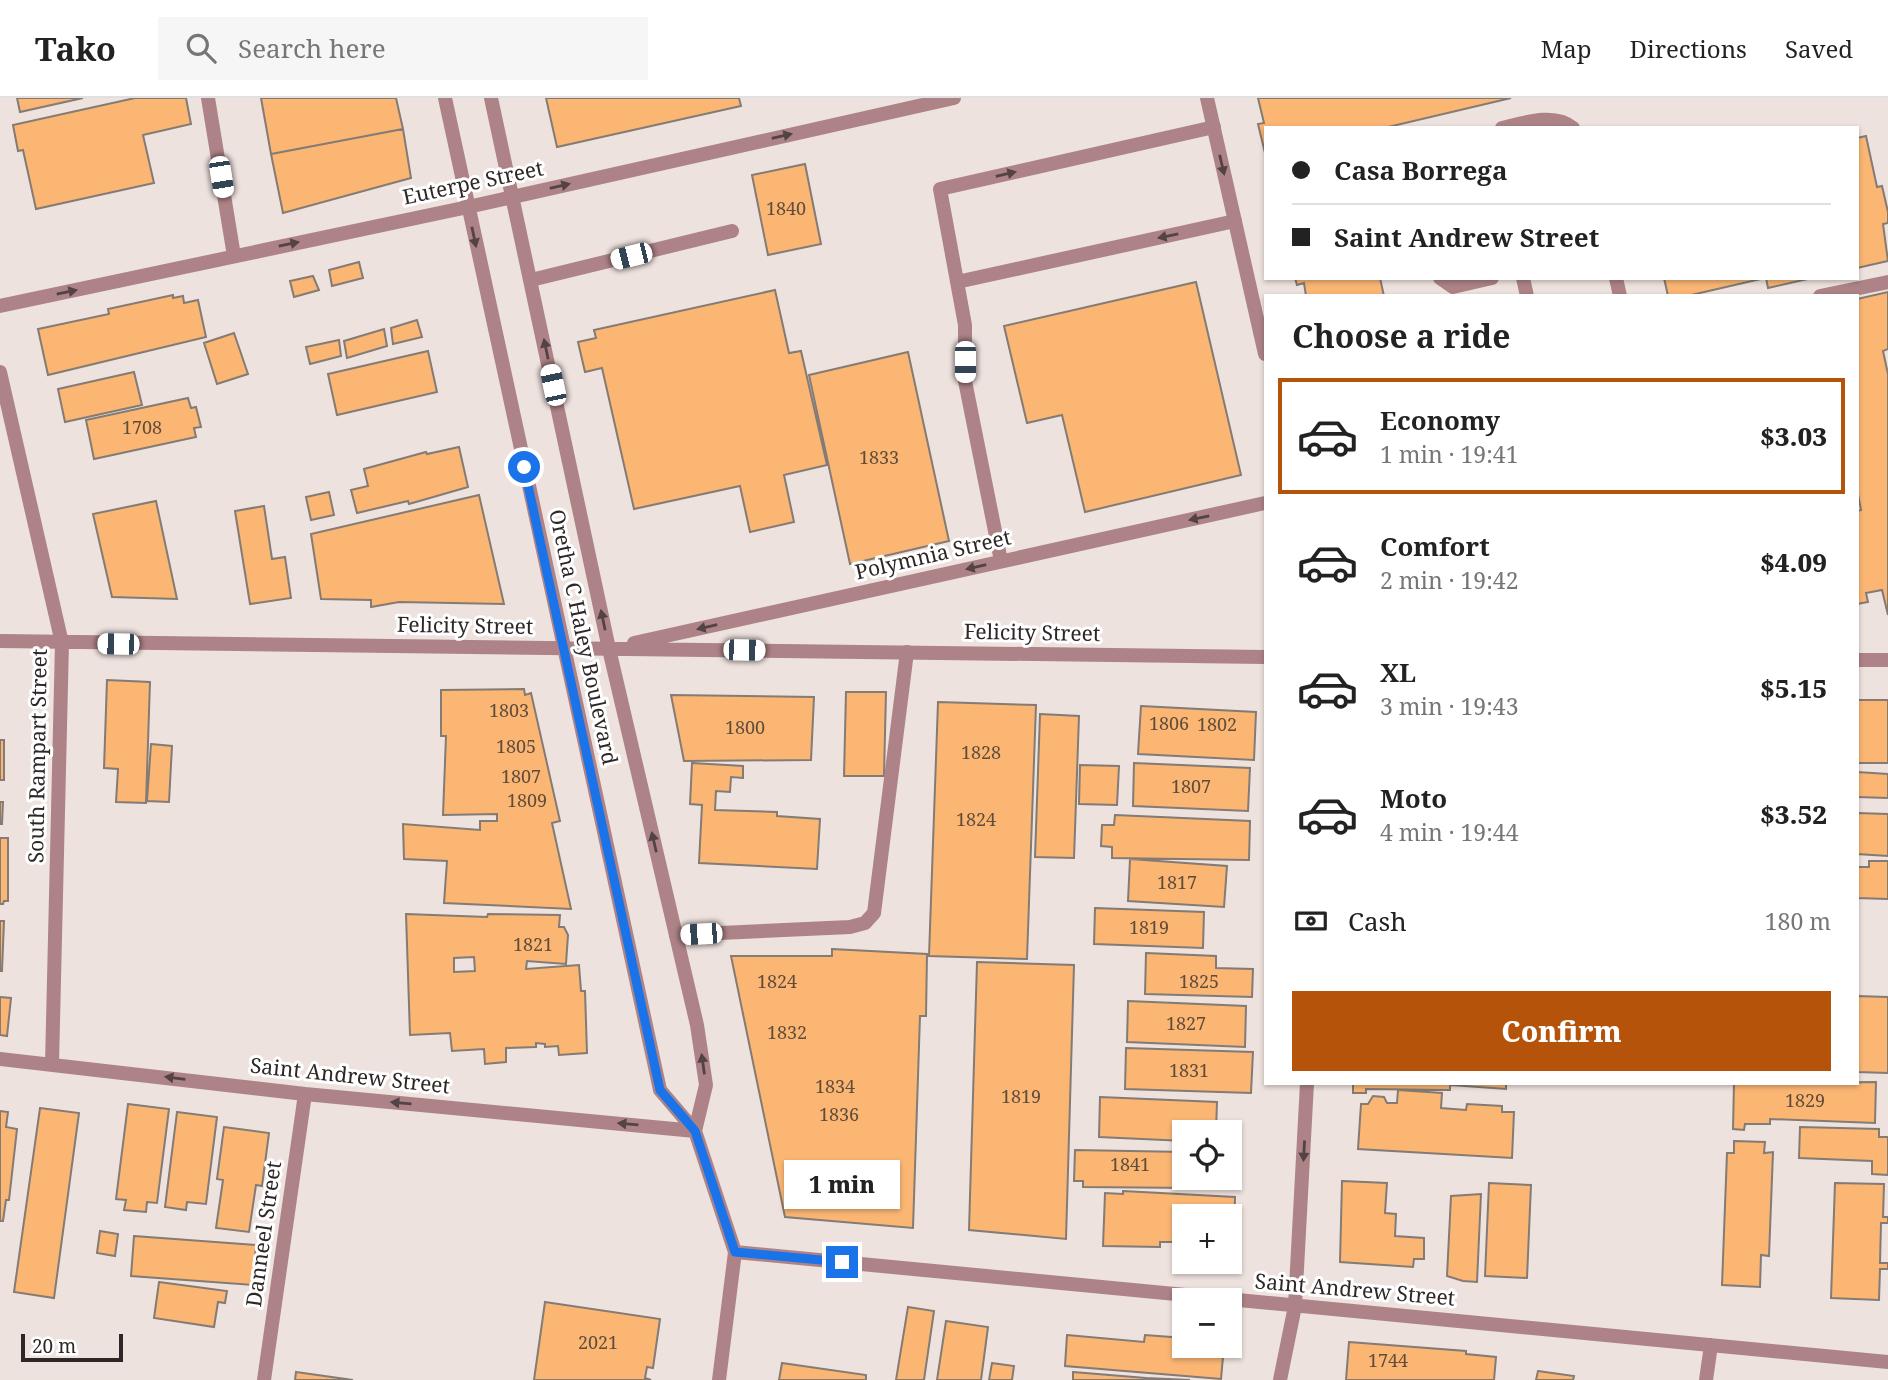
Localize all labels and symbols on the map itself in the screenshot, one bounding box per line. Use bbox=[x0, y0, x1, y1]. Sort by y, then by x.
one-way arrow bbox=[771, 131, 793, 142]
street label: Euterpe Street bbox=[400, 153, 546, 211]
one-way arrow bbox=[1217, 154, 1228, 176]
car bbox=[208, 155, 235, 199]
one-way arrow bbox=[995, 169, 1017, 180]
one-way arrow bbox=[549, 180, 571, 191]
house number: 1840 bbox=[766, 196, 806, 220]
one-way arrow bbox=[469, 226, 480, 248]
one-way arrow bbox=[1157, 230, 1179, 241]
one-way arrow bbox=[278, 239, 300, 250]
car bbox=[609, 241, 654, 271]
one-way arrow bbox=[56, 286, 78, 297]
one-way arrow bbox=[540, 338, 551, 360]
car bbox=[955, 341, 976, 383]
car bbox=[539, 362, 568, 408]
house number: 1708 bbox=[122, 415, 162, 439]
house number: 1833 bbox=[859, 445, 899, 469]
route start bbox=[508, 451, 540, 483]
street label: Oretha C Haley Boulevard bbox=[543, 507, 625, 767]
one-way arrow bbox=[1188, 512, 1210, 523]
street label: Polymnia Street bbox=[852, 522, 1013, 586]
one-way arrow bbox=[965, 561, 987, 572]
one-way arrow bbox=[597, 609, 608, 631]
street label: Felicity Street bbox=[397, 610, 533, 640]
street label: Felicity Street bbox=[964, 617, 1100, 647]
one-way arrow bbox=[696, 621, 718, 632]
car bbox=[97, 633, 140, 655]
car bbox=[723, 639, 766, 661]
street label: South Rampart Street bbox=[21, 648, 53, 863]
house number: 1803 bbox=[489, 698, 529, 722]
house number: 1806 bbox=[1149, 711, 1189, 735]
house number: 1802 bbox=[1197, 712, 1237, 736]
house number: 1800 bbox=[725, 715, 765, 739]
house number: 1805 bbox=[496, 734, 536, 758]
house number: 1828 bbox=[961, 740, 1001, 764]
house number: 1807 bbox=[501, 764, 541, 788]
house number: 1807 bbox=[1171, 774, 1211, 798]
house number: 1809 bbox=[507, 788, 547, 812]
house number: 1824 bbox=[956, 807, 996, 831]
one-way arrow bbox=[648, 830, 659, 852]
house number: 1817 bbox=[1157, 870, 1197, 894]
house number: 1819 bbox=[1129, 915, 1169, 939]
car bbox=[680, 922, 723, 946]
house number: 1821 bbox=[513, 932, 553, 956]
house number: 1824 bbox=[757, 969, 797, 993]
house number: 1825 bbox=[1179, 969, 1219, 993]
house number: 1827 bbox=[1166, 1011, 1206, 1035]
house number: 1832 bbox=[767, 1020, 807, 1044]
street label: Saint Andrew Street bbox=[249, 1051, 451, 1099]
one-way arrow bbox=[697, 1053, 708, 1075]
house number: 1831 bbox=[1169, 1058, 1209, 1082]
one-way arrow bbox=[164, 1073, 186, 1084]
house number: 1834 bbox=[815, 1074, 855, 1098]
house number: 1819 bbox=[1001, 1084, 1041, 1108]
house number: 1829 bbox=[1785, 1088, 1825, 1112]
one-way arrow bbox=[390, 1097, 412, 1108]
house number: 1836 bbox=[819, 1102, 859, 1126]
one-way arrow bbox=[616, 1118, 638, 1129]
one-way arrow bbox=[1298, 1141, 1309, 1163]
house number: 1841 bbox=[1110, 1152, 1150, 1176]
street label: Danneel Street bbox=[239, 1159, 287, 1309]
callout: 1 min bbox=[784, 1160, 900, 1210]
route end bbox=[826, 1246, 858, 1278]
street label: Saint Andrew Street bbox=[1254, 1266, 1456, 1312]
house number: 2021 bbox=[578, 1330, 618, 1354]
scale bar bbox=[21, 1331, 122, 1363]
house number: 1744 bbox=[1368, 1348, 1408, 1372]

